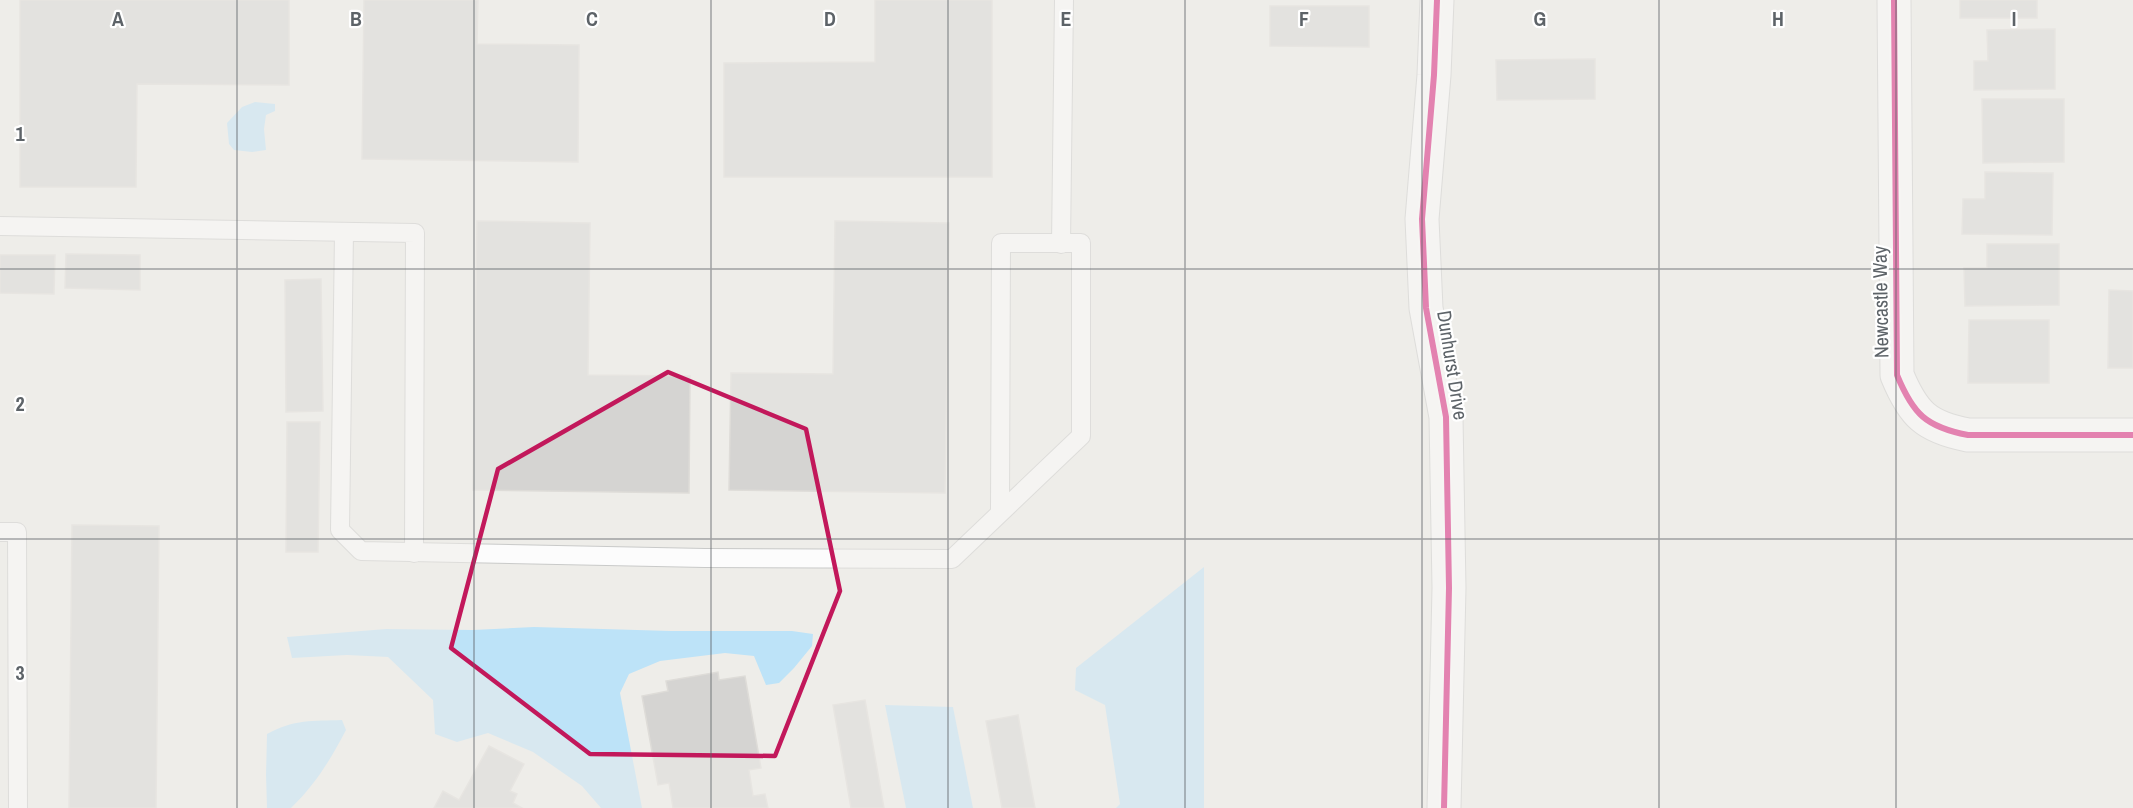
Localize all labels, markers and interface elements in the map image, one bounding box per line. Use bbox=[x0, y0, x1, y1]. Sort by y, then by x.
text: A bbox=[112, 5, 124, 32]
text: B bbox=[350, 5, 362, 32]
text: C bbox=[586, 5, 598, 32]
text: D bbox=[824, 5, 836, 32]
text: E bbox=[1061, 5, 1072, 32]
text: F bbox=[1299, 5, 1309, 32]
text: G bbox=[1534, 5, 1546, 32]
text: H bbox=[1772, 5, 1784, 32]
text: I bbox=[2012, 5, 2016, 32]
text: 1 bbox=[15, 120, 25, 147]
street label: Newcastle Way bbox=[1866, 245, 1894, 358]
street label: Dunhurst Drive bbox=[1431, 308, 1475, 422]
text: 2 bbox=[15, 390, 25, 417]
text: 3 bbox=[15, 659, 25, 686]

